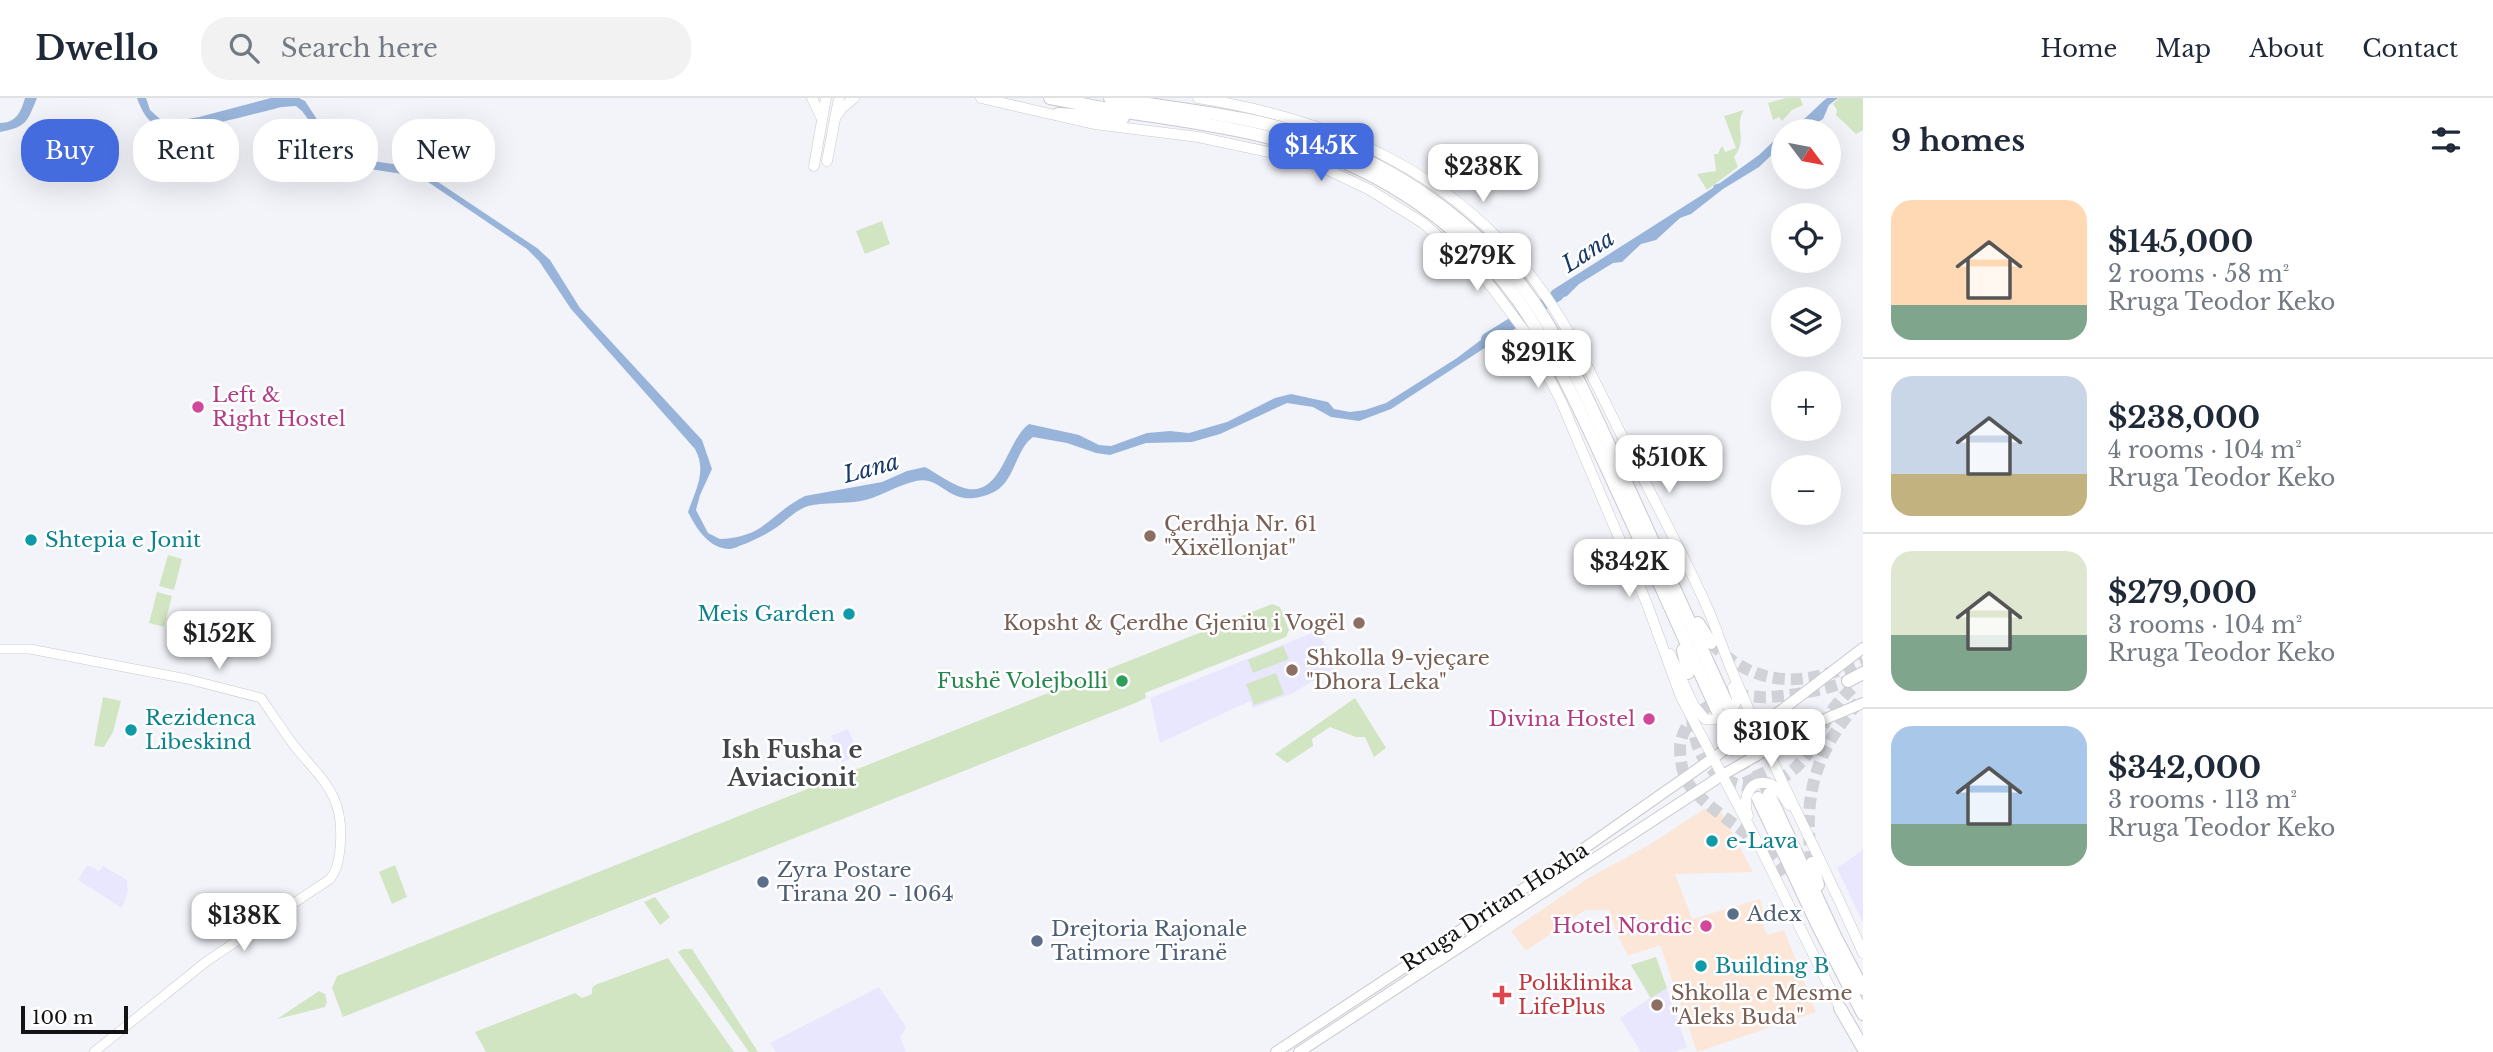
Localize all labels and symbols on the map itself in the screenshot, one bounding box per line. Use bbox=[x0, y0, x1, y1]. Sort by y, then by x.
north arrow bbox=[1771, 119, 1841, 189]
pin: $145K bbox=[1272, 123, 1370, 183]
pin: $238K bbox=[1434, 144, 1532, 204]
water label: Lana bbox=[1556, 224, 1619, 279]
pin: $279K bbox=[1428, 234, 1526, 293]
pin: $291K bbox=[1489, 330, 1587, 390]
place label: Left & Right Hostel bbox=[212, 382, 346, 432]
marker: Left & Right Hostel bbox=[190, 399, 206, 415]
pin: $510K bbox=[1620, 436, 1718, 495]
water label: Lana bbox=[839, 447, 902, 489]
place label: Çerdhja Nr. 61 "Xixëllonjat" bbox=[1164, 511, 1317, 561]
place label: Shtepia e Jonit bbox=[45, 527, 201, 553]
marker: Çerdhja Nr. 61 "Xixëllonjat" bbox=[1142, 528, 1158, 544]
marker: Shtepia e Jonit bbox=[23, 532, 39, 548]
pin: $342K bbox=[1580, 540, 1678, 599]
place label: Meis Garden bbox=[697, 601, 835, 627]
marker: Meis Garden bbox=[841, 606, 857, 622]
place label: Kopsht & Çerdhe Gjeniu i Vogël bbox=[1003, 610, 1345, 636]
pin: $152K bbox=[170, 612, 268, 671]
marker: Kopsht & Çerdhe Gjeniu i Vogël bbox=[1351, 615, 1367, 631]
place label: Shkolla 9-vjeçare "Dhora Leka" bbox=[1306, 645, 1490, 695]
marker: Shkolla 9-vjeçare "Dhora Leka" bbox=[1284, 662, 1300, 678]
place label: Fushë Volejbolli bbox=[937, 668, 1108, 694]
marker: Fushë Volejbolli bbox=[1114, 673, 1130, 689]
place label: Rezidenca Libeskind bbox=[145, 705, 256, 755]
place label: Divina Hostel bbox=[1489, 706, 1635, 732]
pin: $310K bbox=[1722, 710, 1820, 769]
marker: Divina Hostel bbox=[1641, 711, 1657, 727]
marker: Rezidenca Libeskind bbox=[123, 722, 139, 738]
district label: Ish Fusha e Aviacionit bbox=[721, 735, 863, 792]
place label: e-Lava bbox=[1726, 828, 1799, 854]
marker: e-Lava bbox=[1704, 833, 1720, 849]
street label: Rruga Dritan Hoxha bbox=[1397, 837, 1594, 977]
place label: Zyra Postare Tirana 20 - 1064 bbox=[777, 857, 954, 907]
marker: Zyra Postare Tirana 20 - 1064 bbox=[755, 874, 771, 890]
pin: $138K bbox=[195, 894, 293, 953]
place label: Adex bbox=[1746, 901, 1802, 927]
marker: Adex bbox=[1725, 906, 1741, 922]
place label: Hotel Nordic bbox=[1552, 913, 1692, 939]
place label: Drejtoria Rajonale Tatimore Tiranë bbox=[1051, 916, 1247, 966]
marker: Hotel Nordic bbox=[1698, 918, 1714, 934]
marker: Drejtoria Rajonale Tatimore Tiranë bbox=[1029, 933, 1045, 949]
place label: Building B bbox=[1715, 953, 1829, 979]
marker: Building B bbox=[1693, 958, 1709, 974]
place label: Poliklinika LifePlus bbox=[1518, 970, 1633, 1020]
place label: Shkolla e Mesme "Aleks Buda" bbox=[1671, 980, 1853, 1030]
marker: Poliklinika LifePlus bbox=[1492, 985, 1512, 1005]
marker: Shkolla e Mesme "Aleks Buda" bbox=[1649, 997, 1665, 1013]
scale bar bbox=[21, 1003, 128, 1035]

